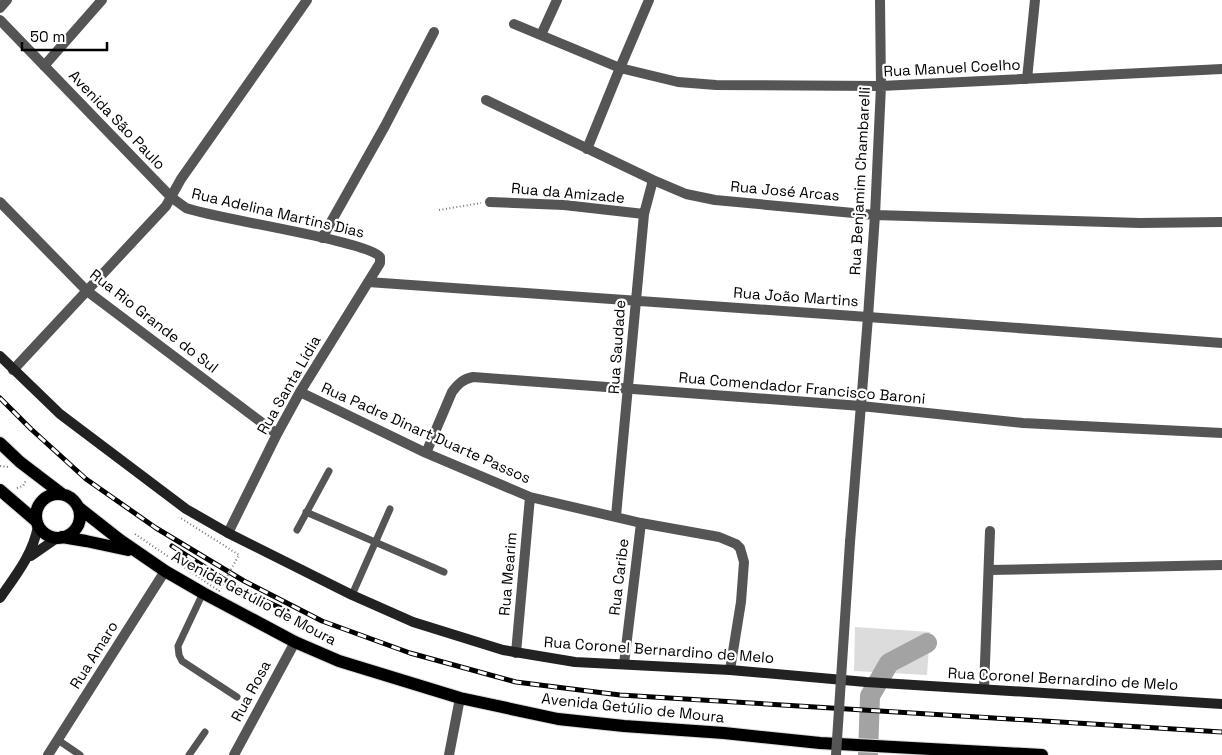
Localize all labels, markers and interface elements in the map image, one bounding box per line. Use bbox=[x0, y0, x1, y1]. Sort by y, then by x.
scale bar bbox=[22, 20, 108, 52]
text: 50 m bbox=[30, 27, 65, 46]
street label: Rua Manuel Coelho bbox=[883, 54, 1021, 81]
street label: Avenida São Paulo bbox=[65, 66, 170, 173]
street label: Rua Benjamim Chambarelli bbox=[845, 86, 874, 276]
street label: Rua José Arcas bbox=[730, 176, 841, 205]
street label: Rua da Amizade bbox=[511, 178, 626, 207]
street label: Rua Adelina Martins Dias bbox=[190, 183, 366, 242]
street label: Rua Rio Grande do Sul bbox=[86, 265, 222, 377]
street label: Rua João Martins bbox=[733, 283, 859, 310]
street label: Rua Saudade bbox=[604, 299, 629, 395]
street label: Rua Santa Lídia bbox=[253, 332, 325, 438]
street label: Rua Comendador Francisco Baroni bbox=[678, 367, 926, 408]
street label: Rua Padre Dinart Duarte Passos bbox=[319, 378, 534, 487]
street label: Rua Mearim bbox=[494, 531, 521, 617]
street label: Rua Caribe bbox=[604, 537, 633, 616]
street label: Avenida Getúlio de Moura bbox=[169, 546, 340, 649]
street label: Rua Amaro bbox=[65, 617, 122, 692]
street label: Rua Coronel Bernardino de Melo bbox=[543, 632, 775, 667]
street label: Rua Rosa bbox=[227, 657, 275, 725]
street label: Rua Coronel Bernardino de Melo bbox=[947, 663, 1179, 694]
street label: Avenida Getúlio de Moura bbox=[541, 688, 726, 727]

